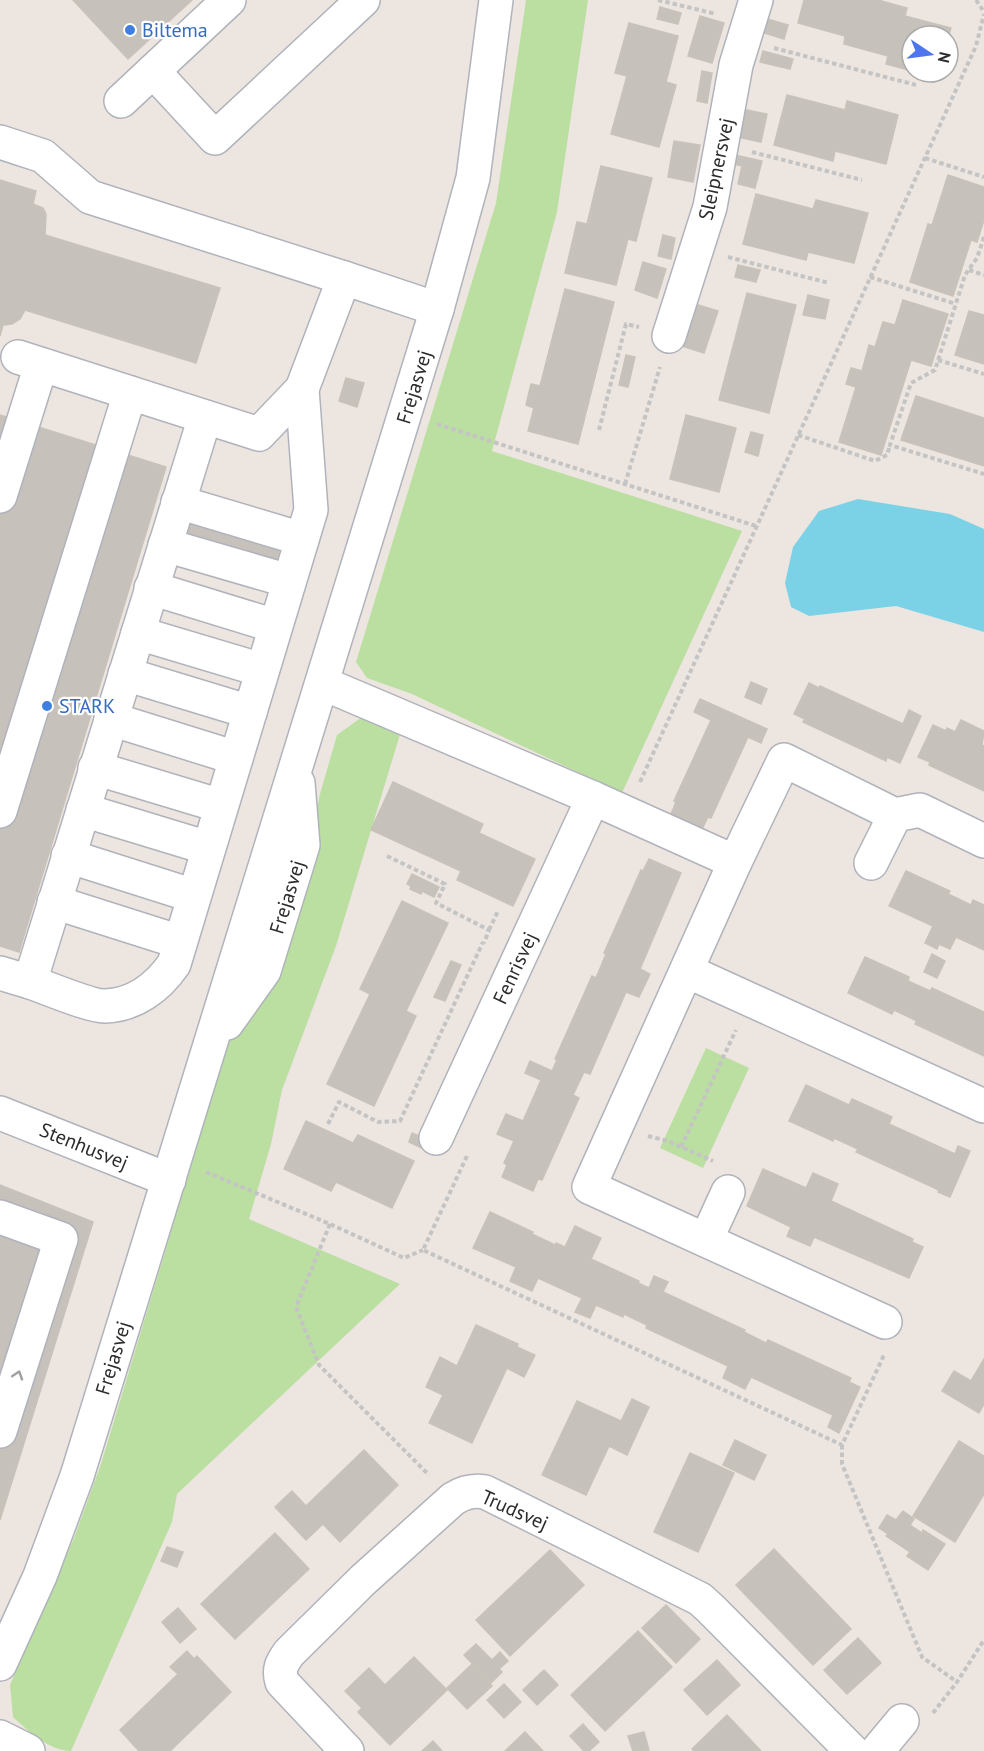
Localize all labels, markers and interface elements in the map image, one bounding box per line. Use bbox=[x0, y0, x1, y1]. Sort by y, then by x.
place label: Biltema bbox=[142, 17, 208, 43]
marker: Biltema bbox=[123, 23, 137, 37]
north arrow bbox=[900, 24, 960, 84]
text: N bbox=[934, 50, 956, 65]
street label: Sleipnersvej bbox=[692, 115, 740, 223]
street label: Frejasvej bbox=[390, 347, 438, 427]
place label: STARK bbox=[59, 693, 115, 719]
marker: STARK bbox=[40, 699, 54, 713]
street label: Frejasvej bbox=[263, 857, 311, 937]
street label: Fenrisvej bbox=[487, 928, 543, 1008]
street label: Stenhusvej bbox=[36, 1116, 132, 1176]
street label: Frejasvej bbox=[89, 1318, 137, 1398]
one-way arrow bbox=[10, 1370, 23, 1381]
street label: Trudsvej bbox=[477, 1484, 553, 1536]

